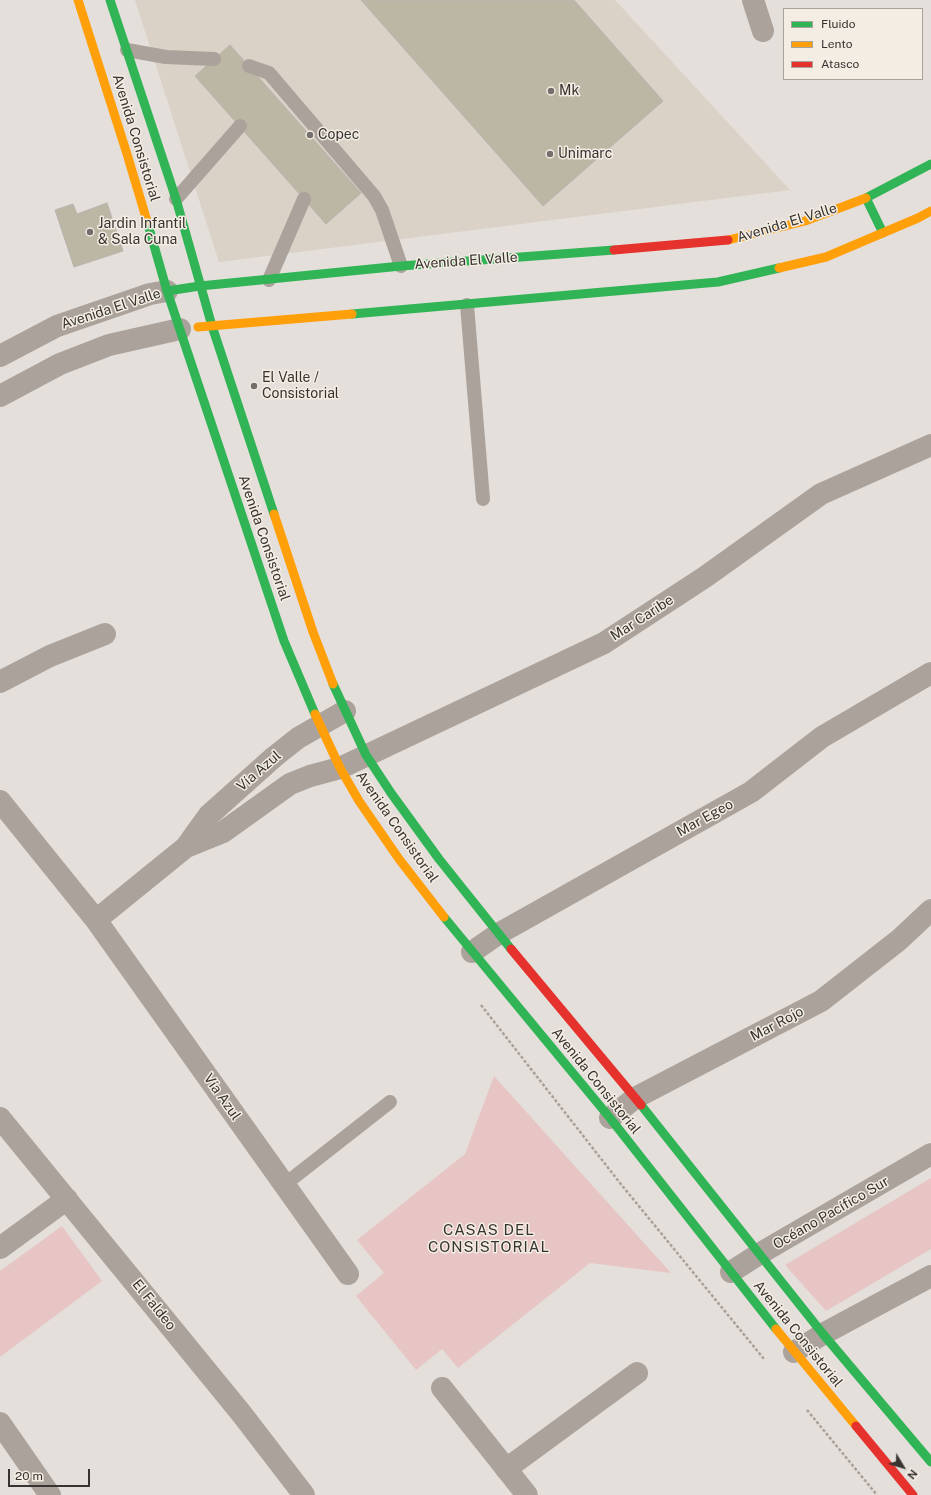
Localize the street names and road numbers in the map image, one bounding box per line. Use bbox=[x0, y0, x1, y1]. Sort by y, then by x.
street label: Avenida Consistorial bbox=[109, 72, 163, 204]
street label: Avenida El Valle bbox=[735, 200, 839, 246]
street label: Avenida El Valle bbox=[414, 249, 518, 273]
street label: Avenida El Valle bbox=[59, 285, 163, 333]
street label: Avenida Consistorial bbox=[235, 473, 293, 603]
street label: Mar Caribe bbox=[607, 591, 677, 645]
street label: Vía Azul bbox=[233, 747, 285, 795]
street label: Avenida Consistorial bbox=[352, 768, 442, 886]
street label: Mar Egeo bbox=[674, 796, 736, 840]
street label: Mar Rojo bbox=[748, 1003, 806, 1045]
street label: Avenida Consistorial bbox=[548, 1024, 644, 1138]
street label: Vía Azul bbox=[200, 1070, 244, 1124]
street label: Océano Pacífico Sur bbox=[770, 1173, 892, 1253]
street label: El Faldeo bbox=[129, 1276, 179, 1334]
street label: Avenida Consistorial bbox=[750, 1277, 846, 1391]

